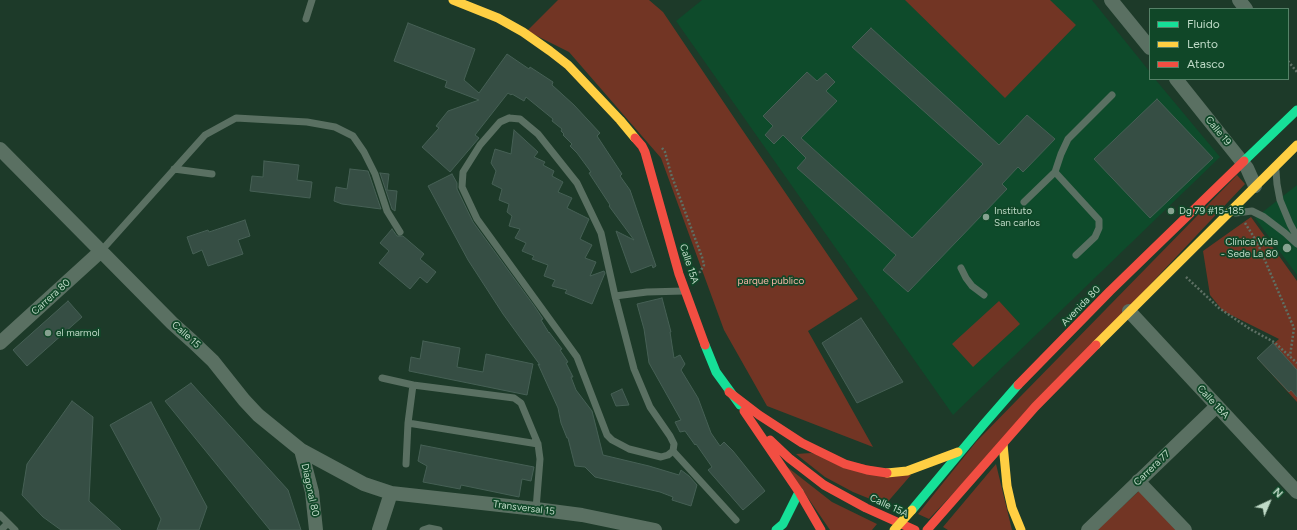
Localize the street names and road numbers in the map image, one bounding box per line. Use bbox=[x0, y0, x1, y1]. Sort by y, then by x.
street label: Calle 19 bbox=[1203, 114, 1233, 148]
street label: Calle 15A bbox=[677, 243, 701, 285]
street label: Carrera 80 bbox=[29, 276, 73, 318]
street label: Avenida 80 bbox=[1059, 283, 1103, 329]
street label: Calle 15 bbox=[169, 319, 203, 351]
street label: Calle 18A bbox=[1194, 383, 1232, 421]
street label: Carrera 77 bbox=[1131, 448, 1173, 488]
street label: Diagonal 80 bbox=[299, 462, 321, 518]
street label: Calle 15A bbox=[868, 492, 910, 520]
street label: Transversal 15 bbox=[492, 498, 556, 518]

